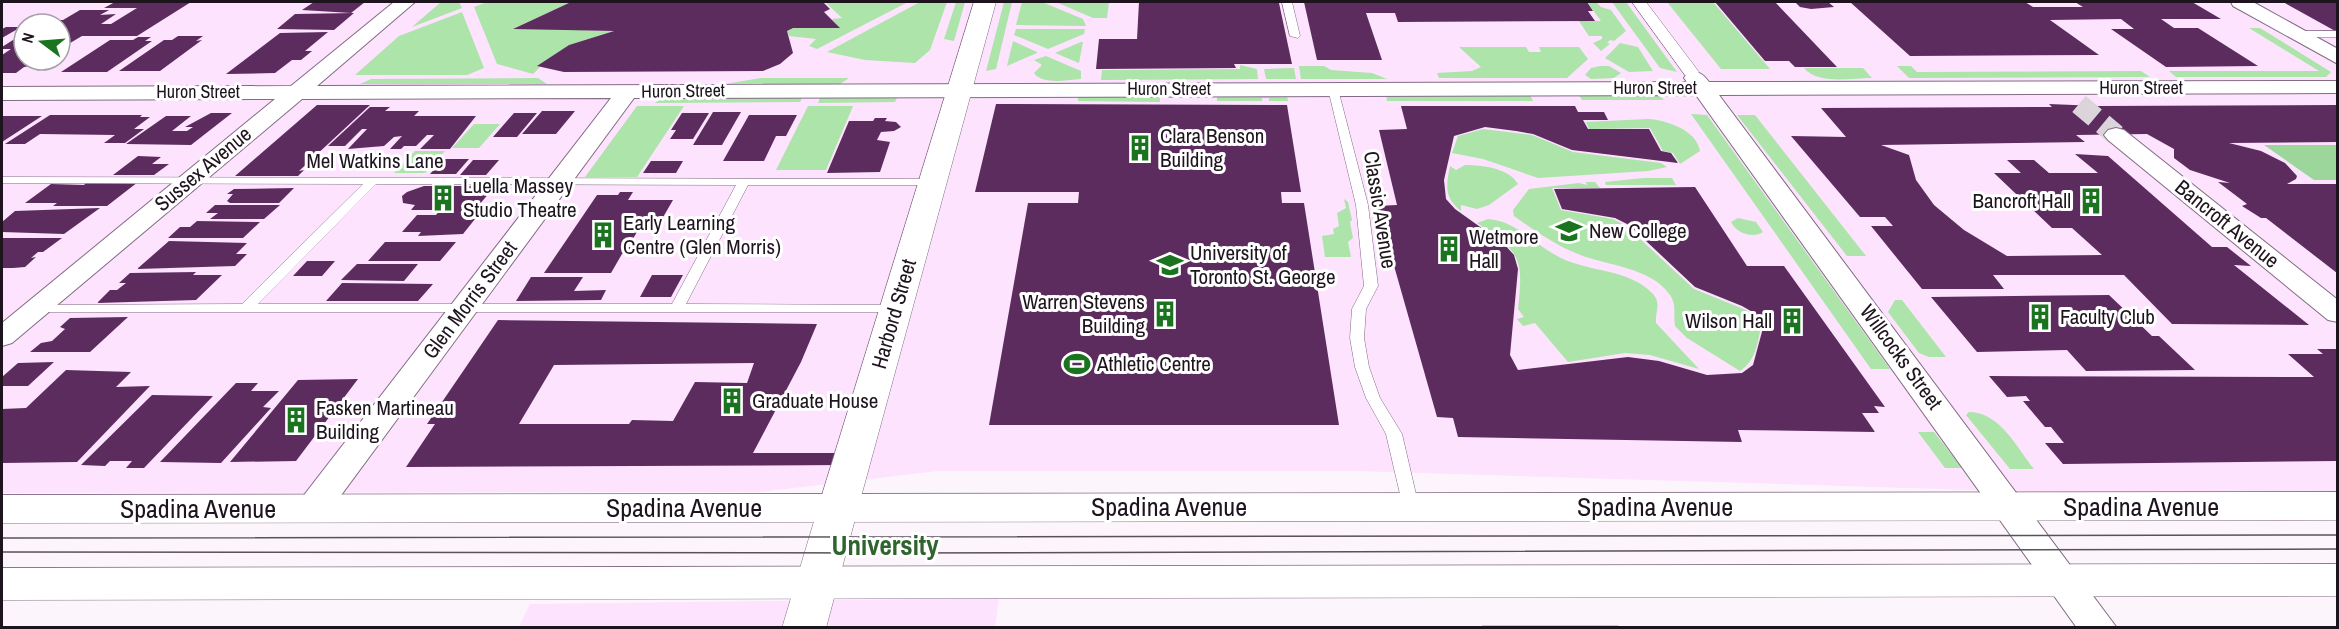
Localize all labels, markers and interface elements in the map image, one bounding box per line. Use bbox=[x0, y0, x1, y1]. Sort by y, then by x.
north arrow bbox=[12, 12, 72, 72]
text: N bbox=[16, 30, 39, 45]
street label: Huron Street bbox=[1613, 75, 1697, 100]
street label: Huron Street bbox=[2099, 75, 2183, 100]
street label: Huron Street bbox=[1127, 76, 1211, 101]
street label: Huron Street bbox=[641, 77, 725, 104]
street label: Huron Street bbox=[156, 79, 240, 104]
street label: Sussex Avenue bbox=[148, 119, 257, 218]
place label: Clara Benson Building bbox=[1160, 121, 1264, 174]
building icon: Clara Benson Building bbox=[1125, 133, 1155, 163]
street label: Mel Watkins Lane bbox=[306, 146, 444, 175]
street label: Classic Avenue bbox=[1357, 149, 1404, 271]
place label: Luella Massey Studio Theatre bbox=[463, 171, 577, 224]
street label: Bancroft Avenue bbox=[2169, 173, 2285, 275]
building icon: Luella Massey Studio Theatre bbox=[428, 183, 458, 213]
place label: Bancroft Hall bbox=[1972, 186, 2071, 215]
building icon: Bancroft Hall bbox=[2076, 186, 2106, 216]
place label: Early Learning Centre (Glen Morris) bbox=[623, 208, 781, 261]
school or university icon: New College bbox=[1554, 216, 1584, 246]
place label: New College bbox=[1589, 216, 1687, 245]
building icon: Early Learning Centre (Glen Morris) bbox=[588, 220, 618, 250]
place label: Wetmore Hall bbox=[1469, 222, 1539, 275]
building icon: Wetmore Hall bbox=[1434, 234, 1464, 264]
street label: Glen Morris Street bbox=[416, 235, 524, 365]
place label: University of Toronto St. George bbox=[1190, 238, 1336, 291]
school or university icon: University of Toronto St. George bbox=[1155, 250, 1185, 280]
street label: Harbord Street bbox=[864, 255, 923, 372]
place label: Warren Stevens Building bbox=[1022, 287, 1145, 340]
street label: Willcocks Street bbox=[1853, 298, 1950, 415]
building icon: Warren Stevens Building bbox=[1150, 299, 1180, 329]
building icon: Faculty Club bbox=[2025, 302, 2055, 332]
place label: Faculty Club bbox=[2060, 302, 2155, 331]
place label: Wilson Hall bbox=[1685, 306, 1772, 335]
building icon: Wilson Hall bbox=[1777, 306, 1807, 336]
sports icon: Athletic Centre bbox=[1062, 349, 1092, 379]
place label: Athletic Centre bbox=[1096, 349, 1211, 378]
building icon: Graduate House bbox=[717, 386, 747, 416]
place label: Graduate House bbox=[752, 386, 878, 415]
place label: Fasken Martineau Building bbox=[316, 393, 454, 446]
building icon: Fasken Martineau Building bbox=[281, 405, 311, 435]
street label: Spadina Avenue bbox=[1091, 489, 1247, 524]
street label: Spadina Avenue bbox=[1577, 489, 1733, 524]
street label: Spadina Avenue bbox=[2063, 489, 2219, 524]
street label: Spadina Avenue bbox=[606, 490, 762, 525]
street label: Spadina Avenue bbox=[120, 491, 276, 526]
district label: University bbox=[831, 527, 939, 563]

